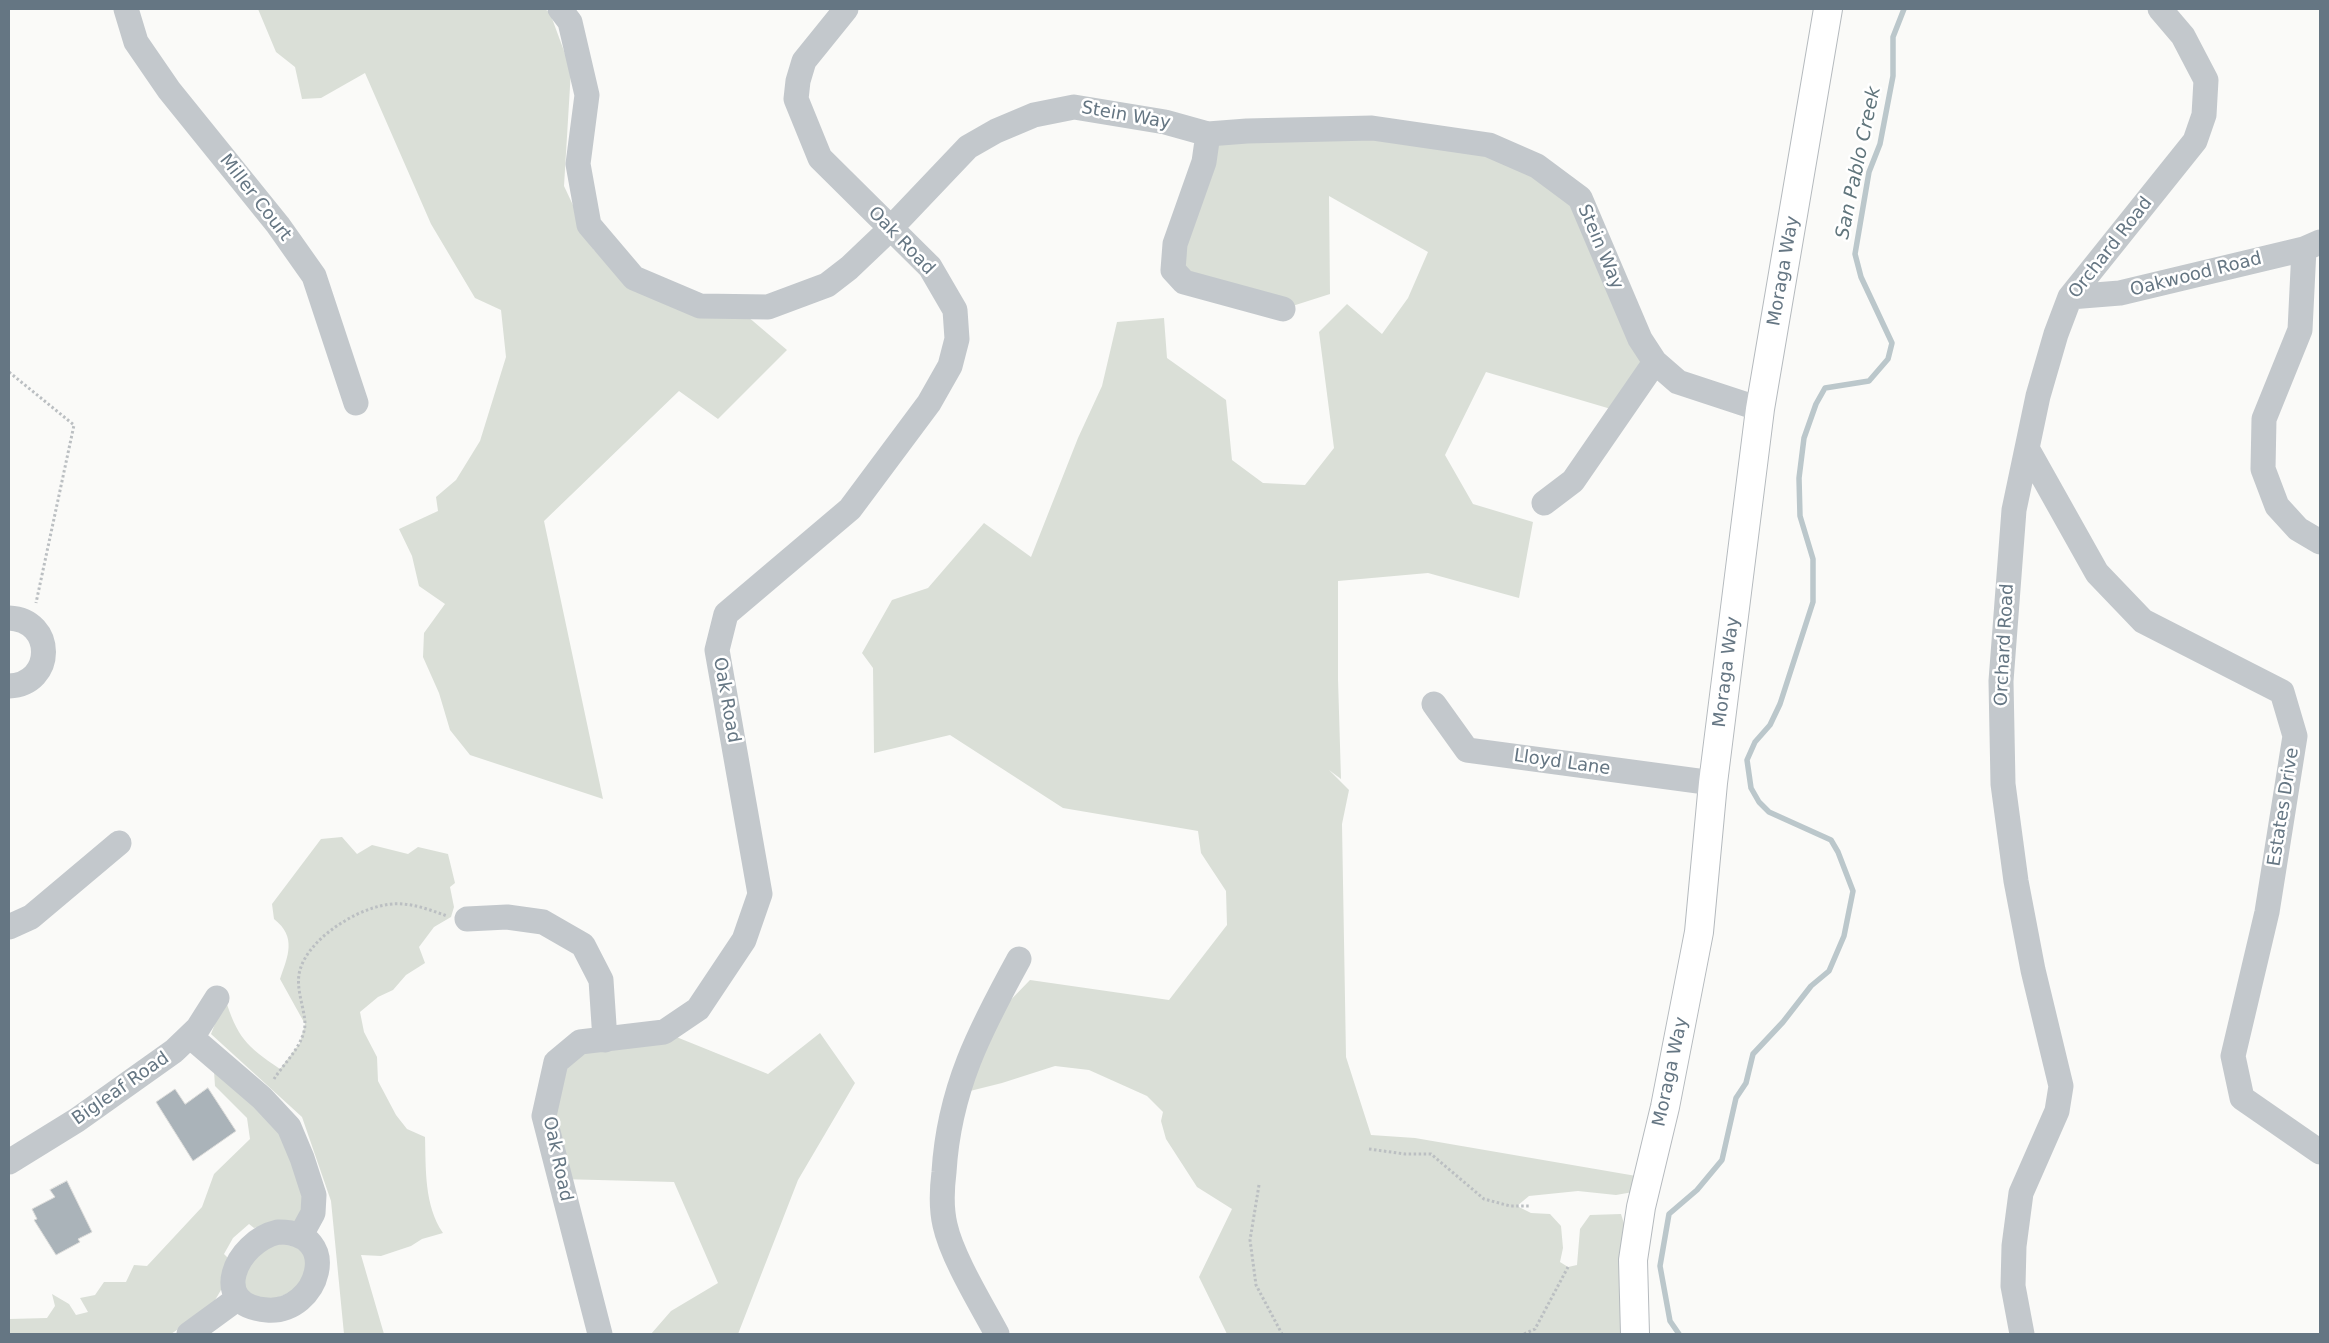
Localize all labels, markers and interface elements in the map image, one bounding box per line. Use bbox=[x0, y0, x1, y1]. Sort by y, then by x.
water label: San Pablo Creek bbox=[1832, 85, 1886, 241]
street label: Stein Way bbox=[1080, 98, 1172, 134]
street label: Miller Court bbox=[214, 150, 296, 246]
street label: Orchard Road bbox=[2065, 193, 2157, 303]
street label: Stein Way bbox=[1572, 201, 1628, 293]
street label: Oak Road bbox=[863, 202, 939, 280]
street label: Moraga Way bbox=[1764, 214, 1804, 328]
street label: Oakwood Road bbox=[2128, 248, 2264, 302]
street label: Orchard Road bbox=[1991, 583, 2019, 707]
street label: Moraga Way bbox=[1709, 615, 1745, 729]
street label: Oak Road bbox=[708, 656, 744, 744]
street label: Lloyd Lane bbox=[1512, 746, 1612, 780]
street label: Estates Drive bbox=[2264, 746, 2304, 868]
street label: Moraga Way bbox=[1649, 1015, 1693, 1129]
street label: Bigleaf Road bbox=[68, 1048, 174, 1130]
street label: Oak Road bbox=[537, 1114, 577, 1204]

